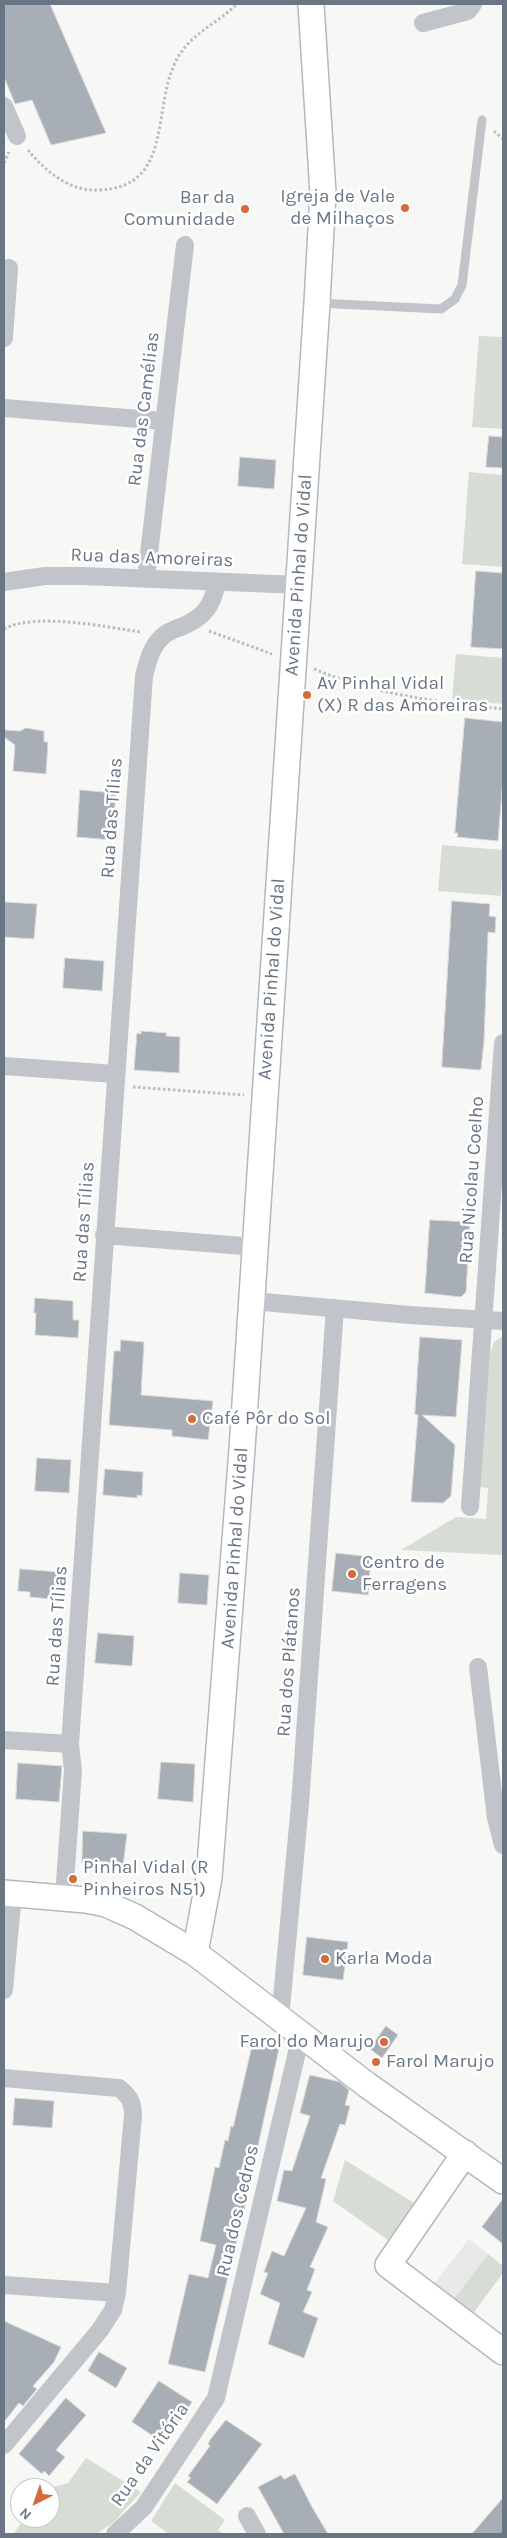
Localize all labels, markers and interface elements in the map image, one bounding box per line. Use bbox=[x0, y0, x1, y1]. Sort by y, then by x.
place label: Igreja de Vale de Milhaços bbox=[280, 186, 395, 230]
place label: Bar da Comunidade bbox=[124, 187, 235, 231]
marker: Igreja de Vale de Milhaços bbox=[399, 202, 411, 214]
marker: Bar da Comunidade bbox=[239, 203, 251, 215]
street label: Rua das Camélias bbox=[123, 330, 165, 488]
street label: Avenida Pinhal do Vidal bbox=[281, 473, 317, 677]
street label: Rua das Amoreiras bbox=[70, 544, 234, 572]
place label: Av Pinhal Vidal (X) R das Amoreiras bbox=[317, 673, 488, 717]
marker: Av Pinhal Vidal (X) R das Amoreiras bbox=[301, 689, 313, 701]
street label: Rua das Tílias bbox=[96, 757, 128, 879]
street label: Avenida Pinhal do Vidal bbox=[254, 877, 290, 1081]
street label: Rua Nicolau Coelho bbox=[455, 1096, 489, 1264]
street label: Rua das Tílias bbox=[68, 1161, 100, 1283]
place label: Café Pôr do Sol bbox=[202, 1408, 331, 1430]
marker: Café Pôr do Sol bbox=[186, 1413, 198, 1425]
street label: Avenida Pinhal do Vidal bbox=[217, 1446, 253, 1650]
place label: Centro de Ferragens bbox=[362, 1552, 447, 1596]
street label: Rua das Tílias bbox=[41, 1565, 73, 1687]
marker: Centro de Ferragens bbox=[346, 1568, 358, 1580]
street label: Rua dos Plátanos bbox=[272, 1586, 306, 1738]
place label: Pinhal Vidal (R Pinheiros N51) bbox=[83, 1857, 209, 1901]
marker: Pinhal Vidal (R Pinheiros N51) bbox=[67, 1873, 79, 1885]
place label: Karla Moda bbox=[335, 1948, 432, 1970]
marker: Karla Moda bbox=[319, 1953, 331, 1965]
place label: Farol do Marujo bbox=[240, 2031, 374, 2053]
marker: Farol do Marujo bbox=[378, 2036, 390, 2048]
place label: Farol Marujo bbox=[386, 2051, 494, 2073]
marker: Farol Marujo bbox=[370, 2056, 382, 2068]
street label: Rua dos Cedros bbox=[212, 2143, 264, 2279]
street label: Rua da Vitória bbox=[106, 2399, 194, 2511]
north arrow bbox=[10, 2478, 60, 2528]
text: N bbox=[16, 2504, 35, 2524]

